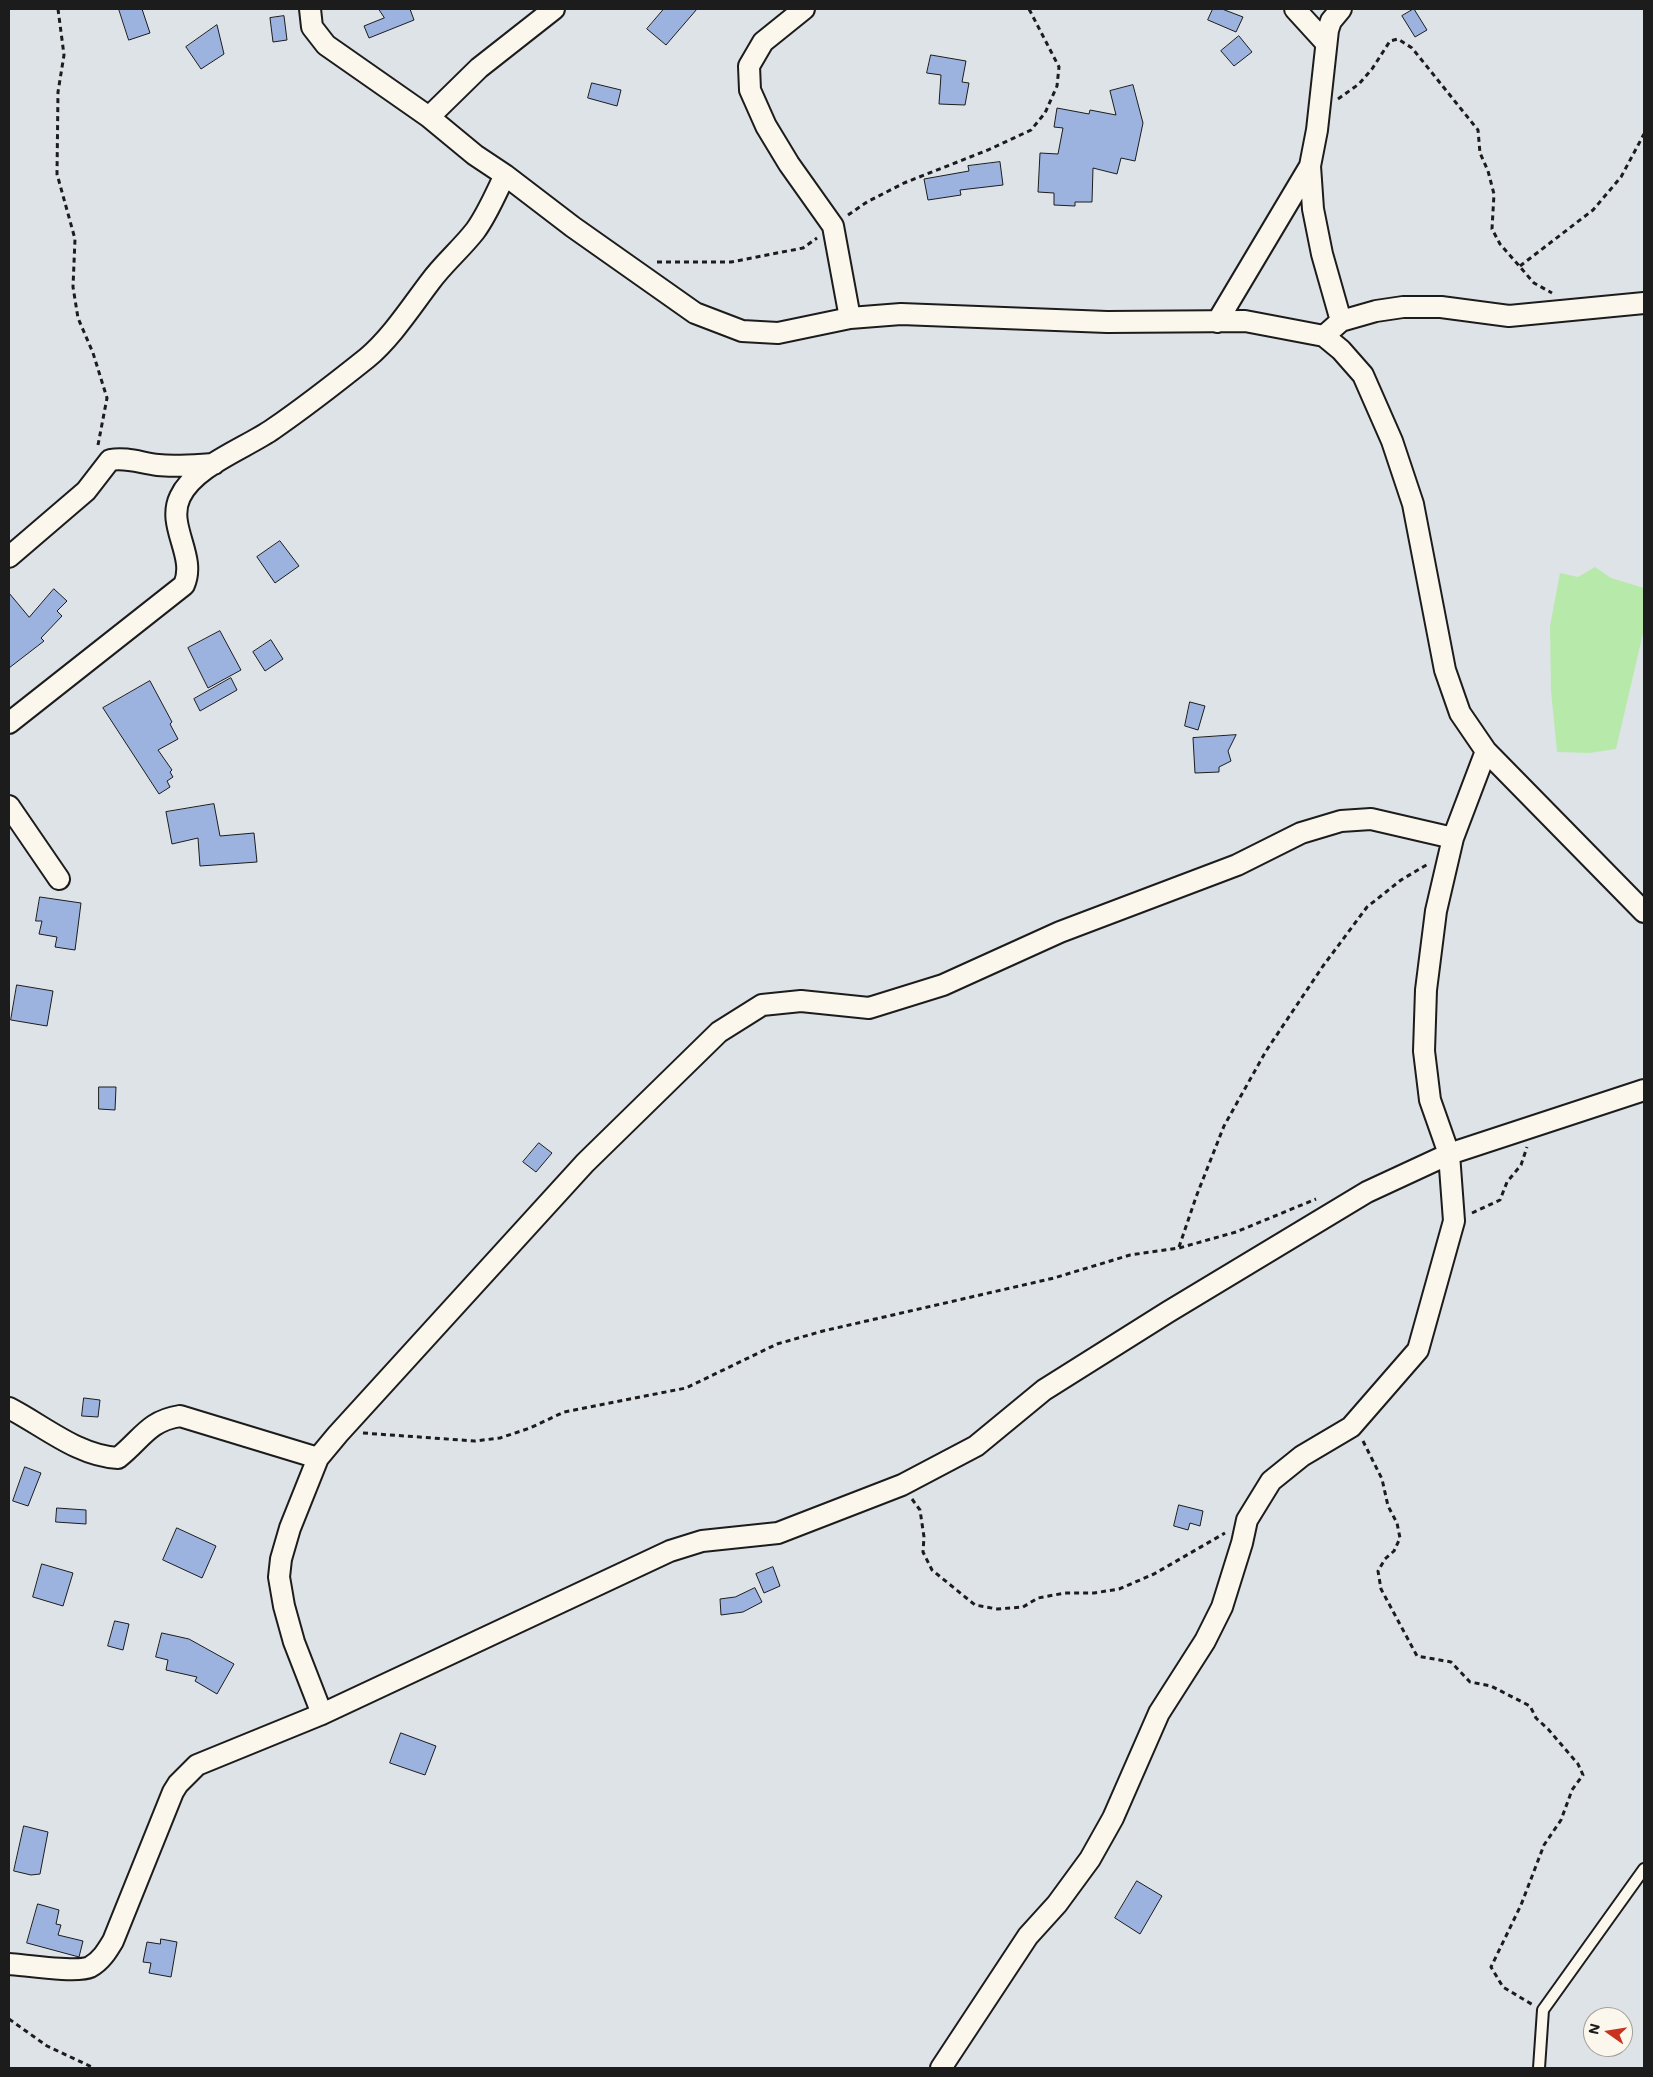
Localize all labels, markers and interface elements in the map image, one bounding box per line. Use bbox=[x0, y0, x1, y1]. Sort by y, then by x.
north arrow bbox=[1583, 2007, 1633, 2057]
text: N bbox=[1583, 2021, 1604, 2036]

